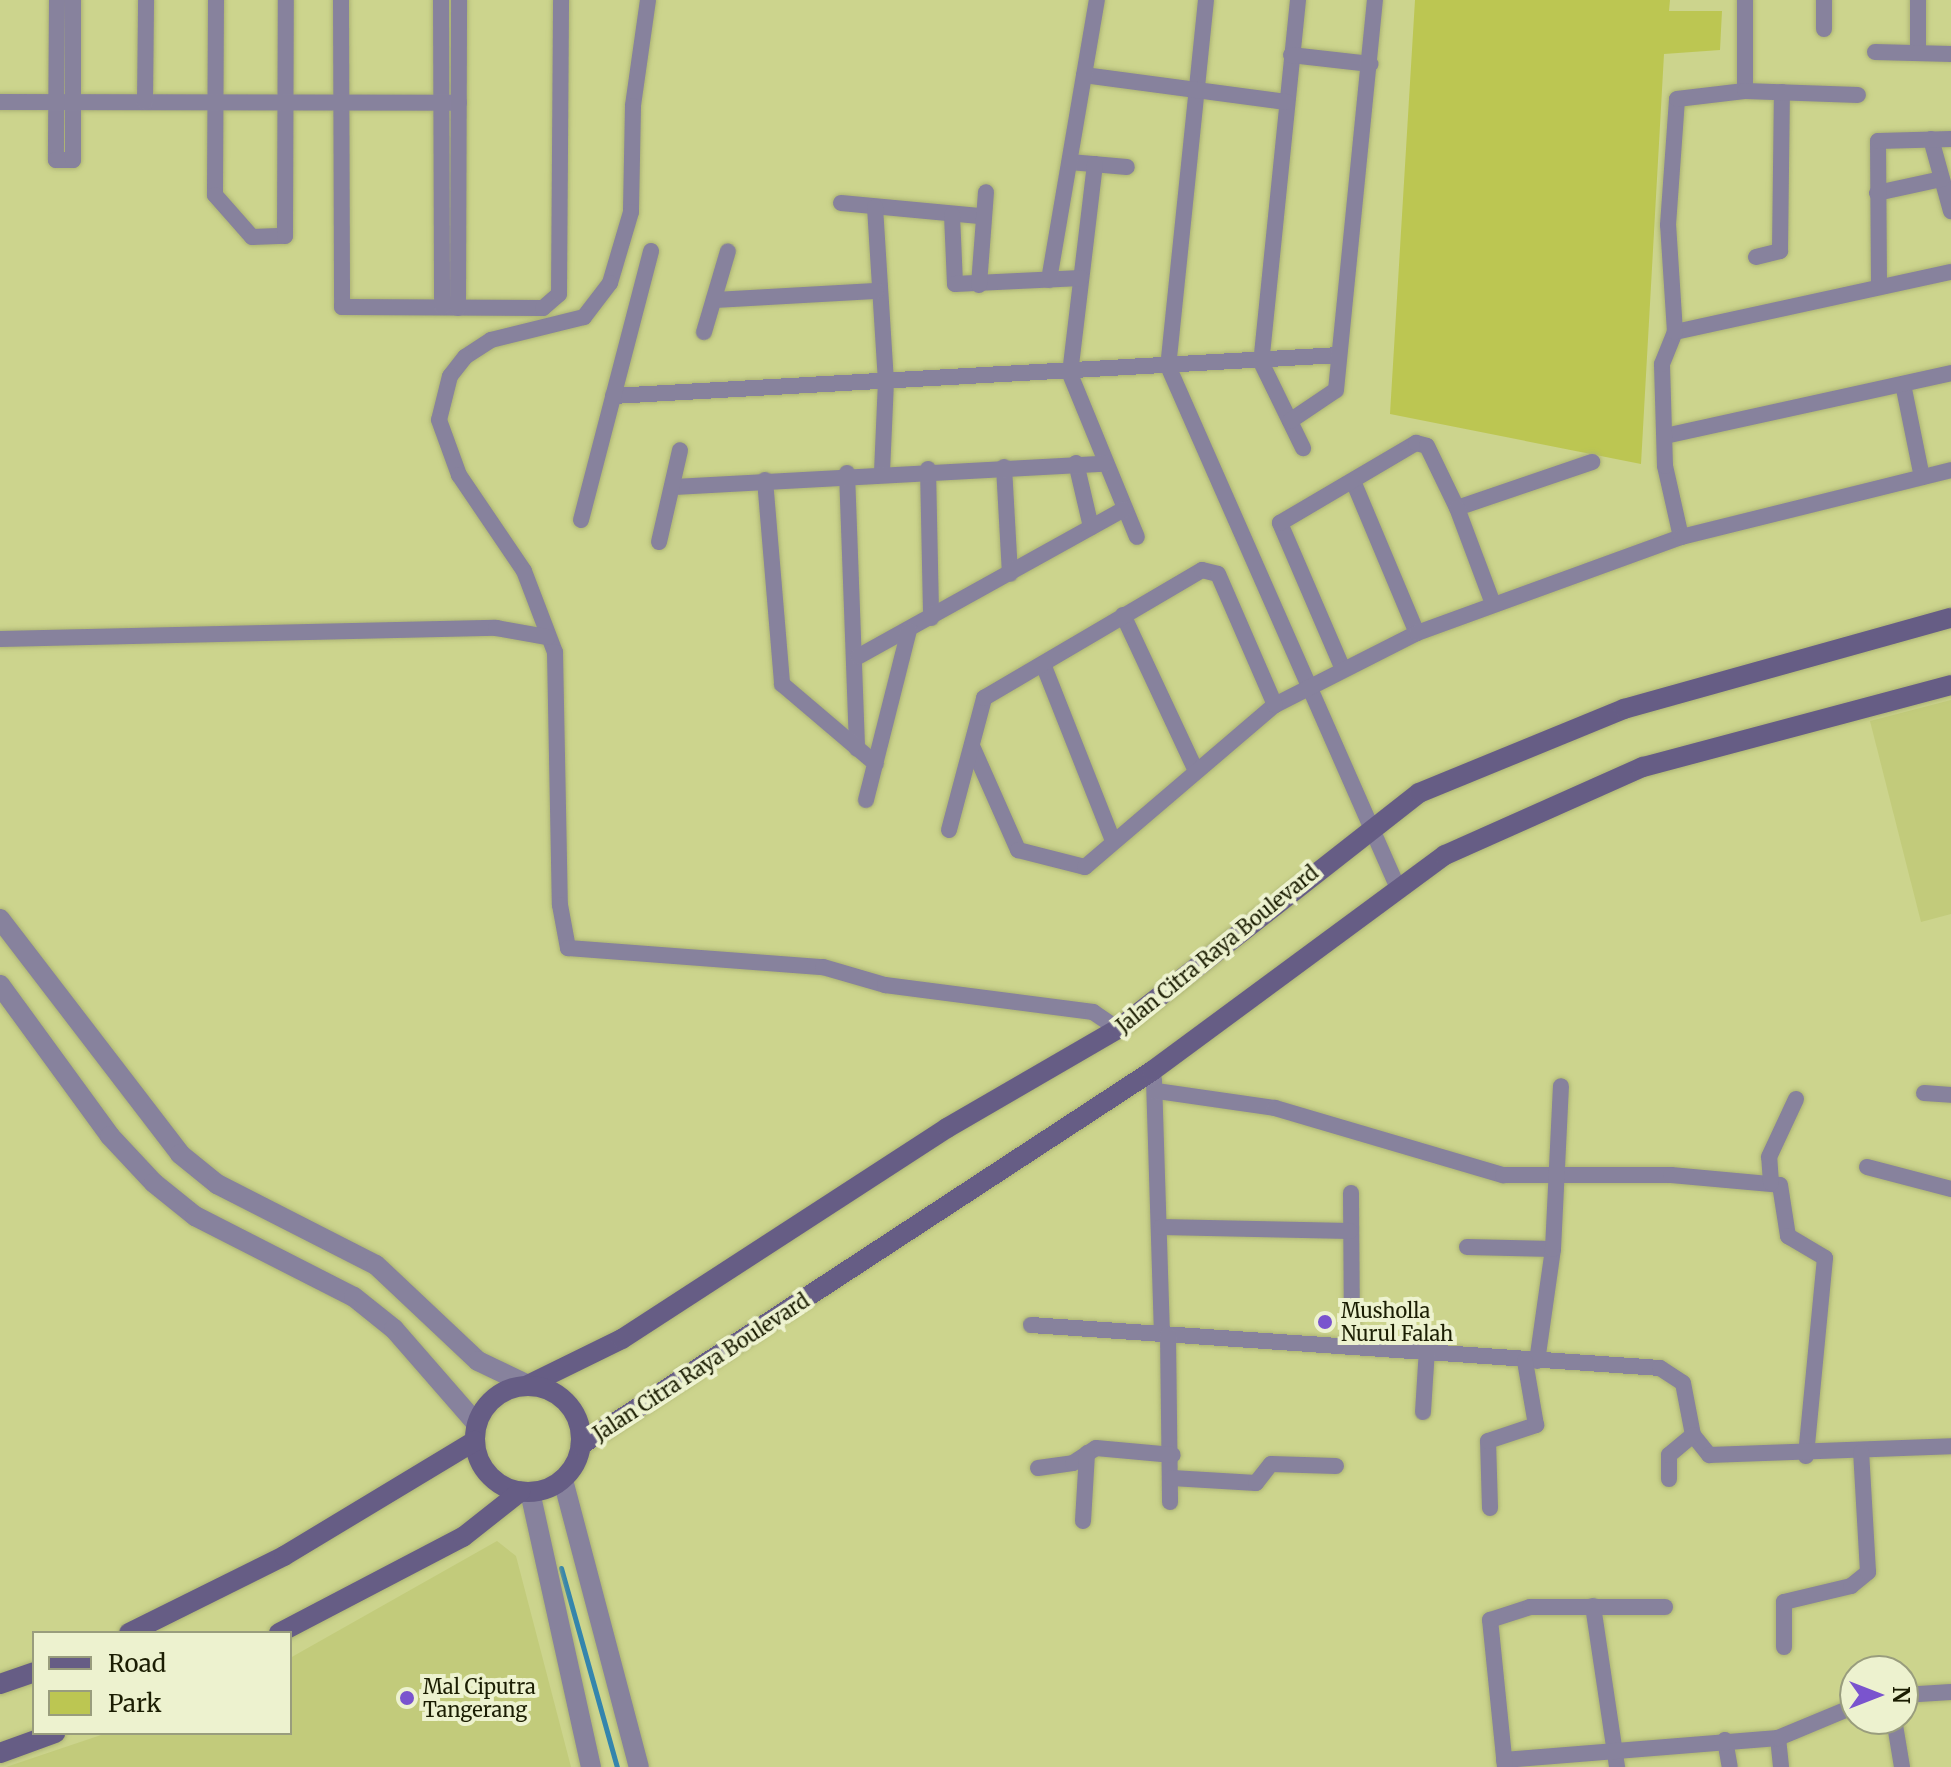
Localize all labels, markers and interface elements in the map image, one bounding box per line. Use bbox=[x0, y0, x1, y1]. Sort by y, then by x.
street label: Jalan Citra Raya Boulevard bbox=[1111, 860, 1323, 1038]
street label: Jalan Citra Raya Boulevard bbox=[589, 1288, 813, 1446]
place label: Musholla Nurul Falah bbox=[1341, 1298, 1453, 1345]
marker: Musholla Nurul Falah bbox=[1316, 1313, 1334, 1331]
legend bbox=[32, 1631, 292, 1735]
text: Road bbox=[108, 1648, 166, 1679]
north arrow bbox=[1839, 1655, 1919, 1735]
place label: Mal Ciputra Tangerang bbox=[423, 1674, 536, 1721]
text: N bbox=[1887, 1686, 1915, 1704]
text: Park bbox=[108, 1688, 161, 1719]
marker: Mal Ciputra Tangerang bbox=[398, 1689, 416, 1707]

